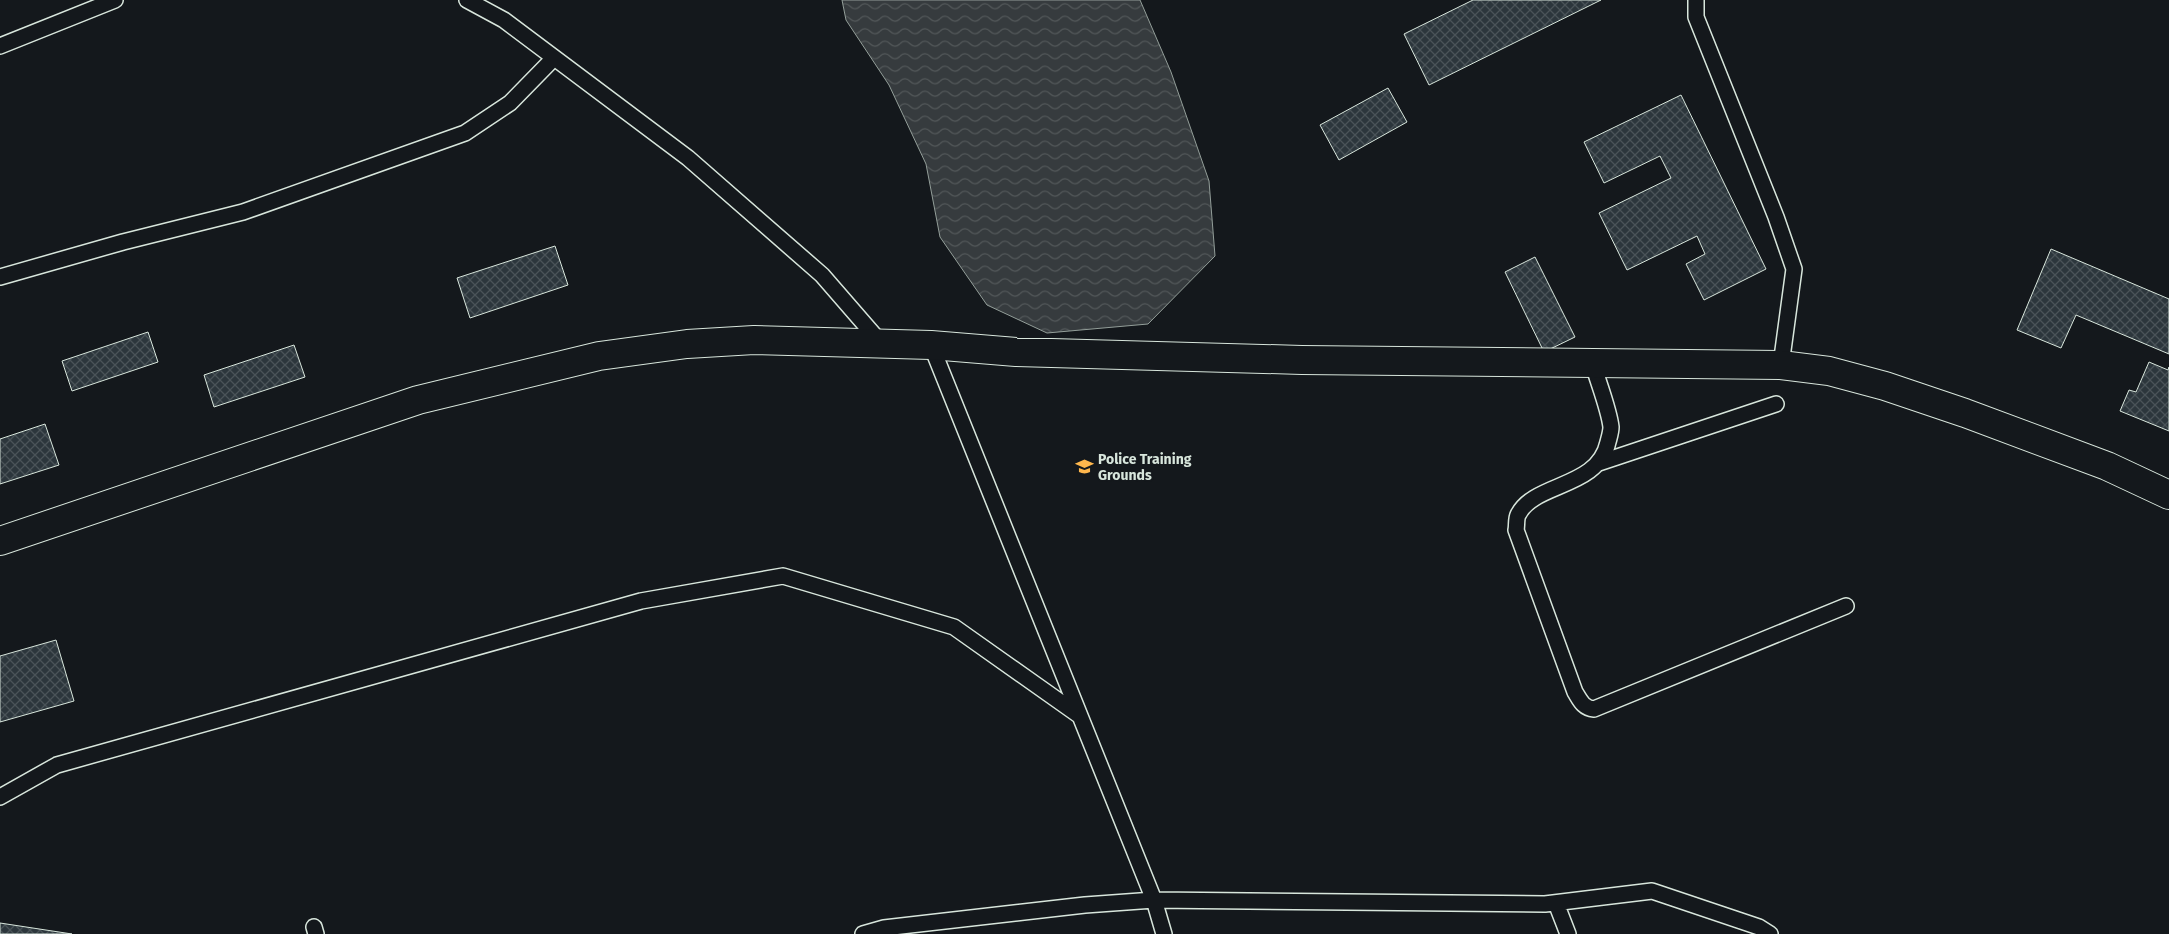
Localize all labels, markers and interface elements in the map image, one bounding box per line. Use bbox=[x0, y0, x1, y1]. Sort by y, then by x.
place label: Police Training Grounds bbox=[1098, 451, 1192, 484]
school or university icon: Police Training Grounds bbox=[1074, 457, 1094, 477]

